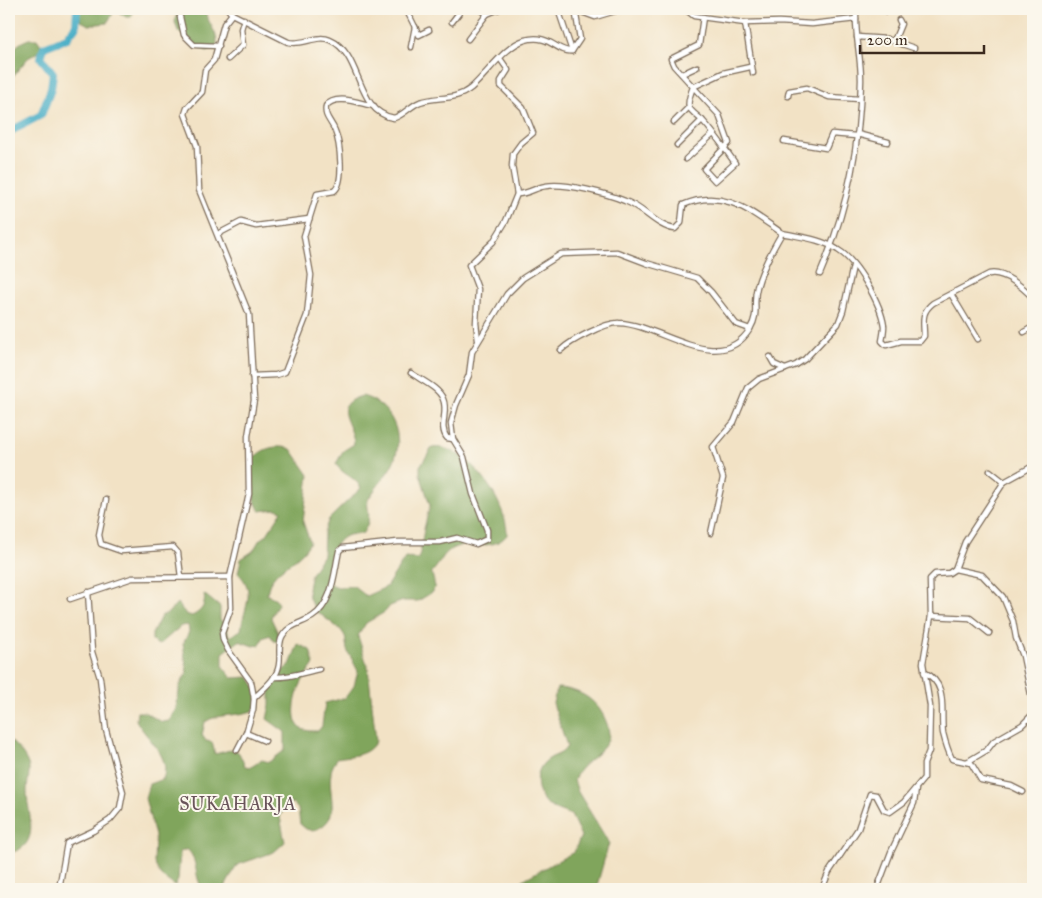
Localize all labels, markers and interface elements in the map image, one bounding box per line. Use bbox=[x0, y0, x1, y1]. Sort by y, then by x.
scale bar bbox=[860, 22, 983, 54]
text: 200 m bbox=[867, 31, 908, 49]
district label: SUKAHARJA bbox=[179, 793, 297, 816]

